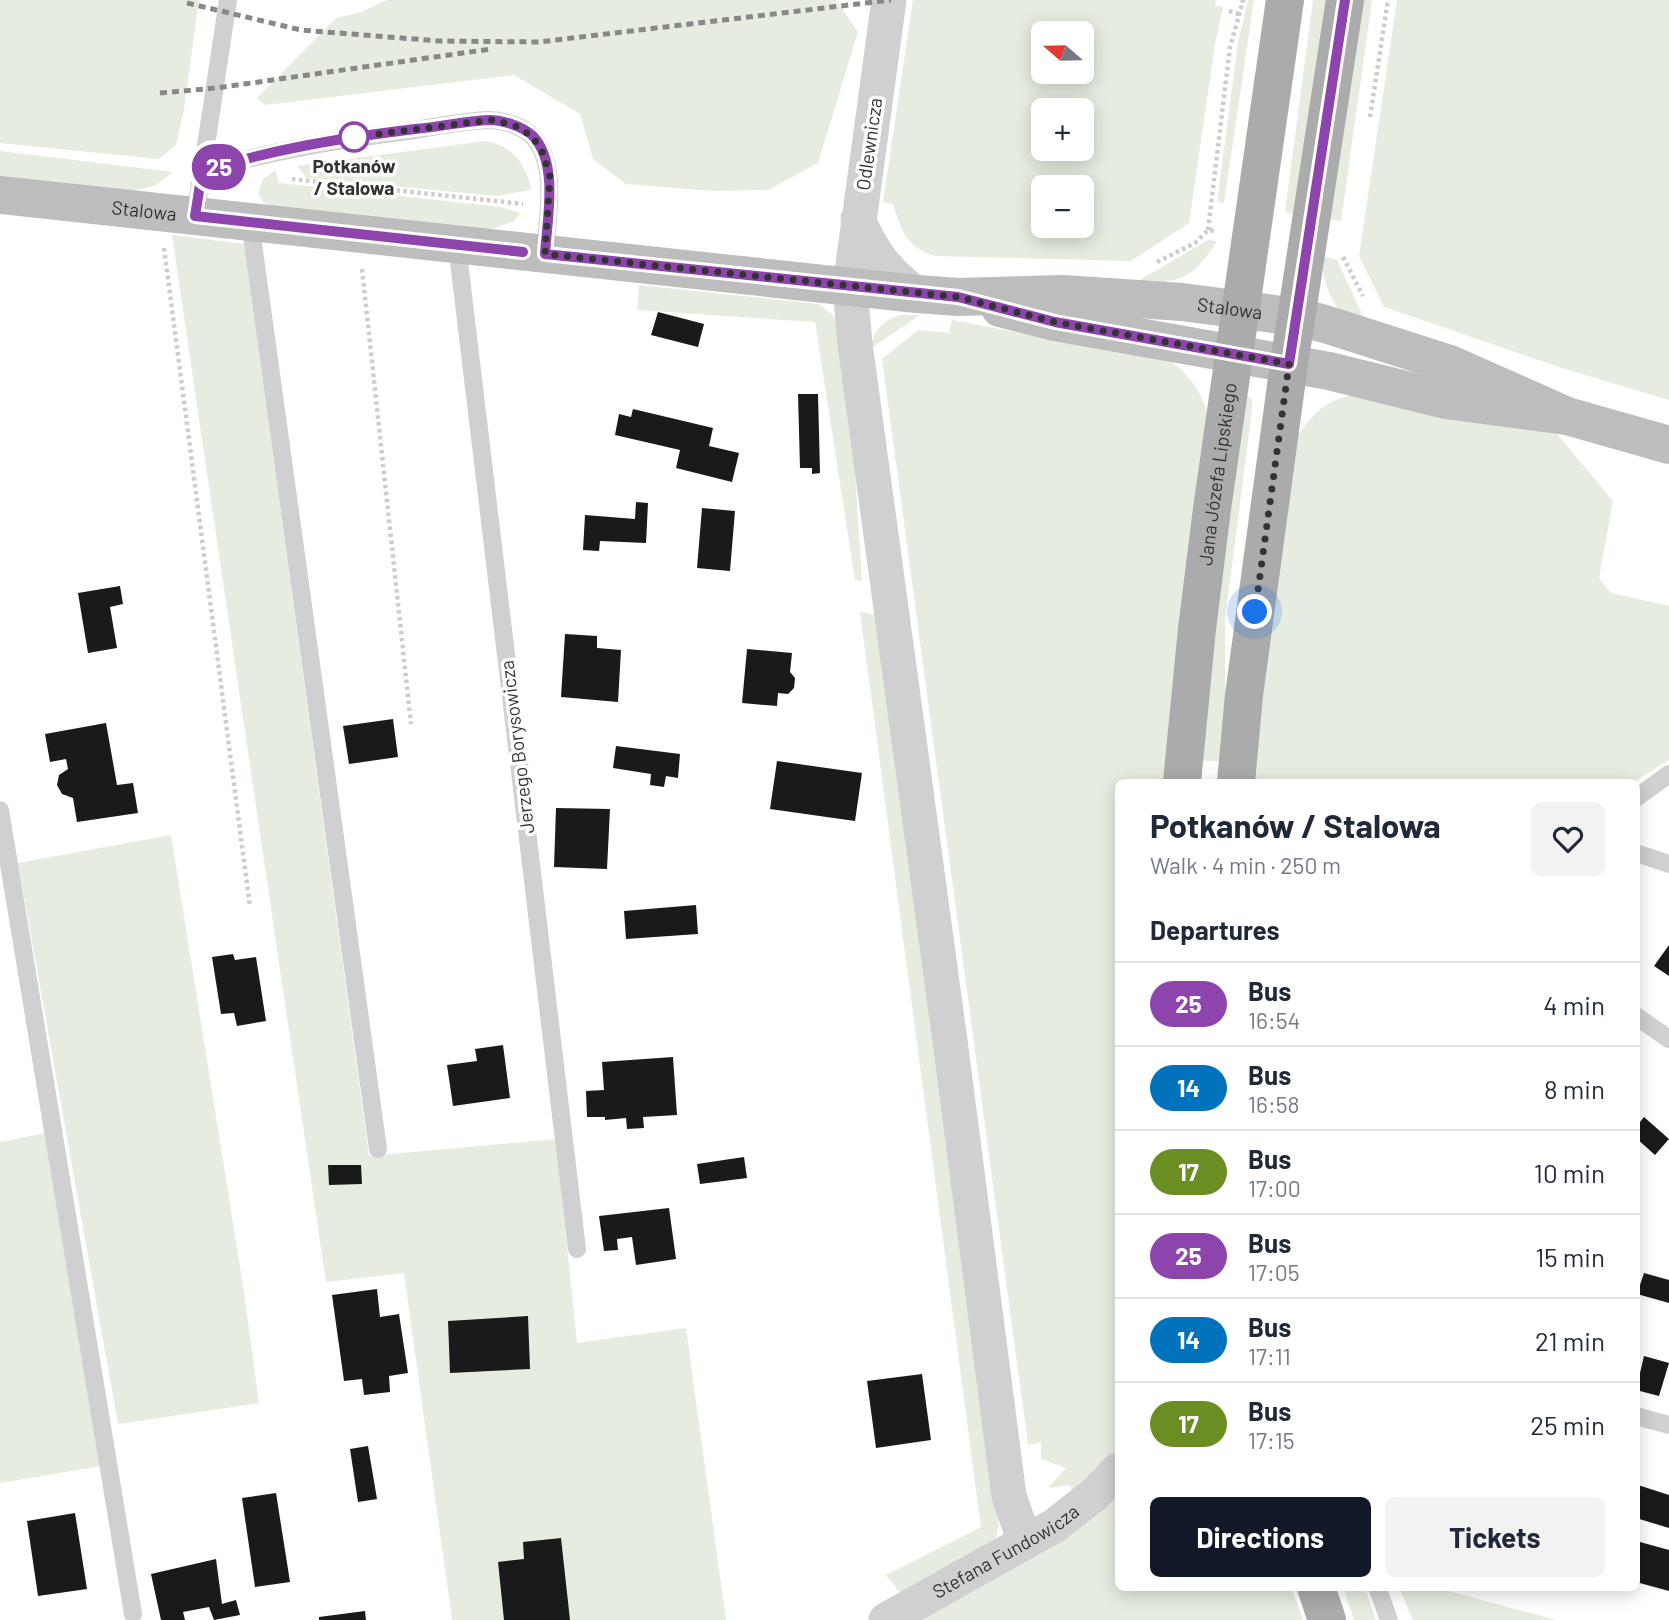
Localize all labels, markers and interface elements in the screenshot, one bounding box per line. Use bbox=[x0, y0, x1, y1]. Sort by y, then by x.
north arrow bbox=[1031, 21, 1094, 84]
map controls bbox=[1031, 21, 1094, 238]
street label: Odlewnicza bbox=[851, 96, 886, 192]
button: + bbox=[1031, 98, 1094, 161]
marker: Potkanów / Stalowa bbox=[339, 122, 369, 152]
line badge: 25 bbox=[188, 144, 250, 190]
text: 25 bbox=[206, 152, 232, 181]
place label: Potkanów / Stalowa bbox=[312, 154, 396, 199]
button: − bbox=[1031, 175, 1094, 238]
street label: Stalowa bbox=[111, 195, 178, 225]
street label: Stalowa bbox=[1196, 292, 1264, 323]
street label: Jana Józefa Lipskiego bbox=[1193, 381, 1241, 567]
your location bbox=[1237, 594, 1272, 629]
street label: Jerzego Borysowicza bbox=[494, 659, 539, 835]
button: heart bbox=[1531, 802, 1605, 876]
text: Potkanów / Stalowa bbox=[1150, 805, 1441, 845]
text: Walk · 4 min · 250 m bbox=[1150, 851, 1341, 879]
text: Departures bbox=[1150, 914, 1280, 945]
text: Bus bbox=[1248, 975, 1291, 1006]
text: 25 bbox=[1175, 989, 1202, 1018]
text: 4 min bbox=[1543, 989, 1605, 1020]
text: 16:54 bbox=[1248, 1006, 1300, 1034]
text: Bus bbox=[1248, 1059, 1291, 1090]
text: 14 bbox=[1177, 1073, 1200, 1102]
text: 8 min bbox=[1544, 1073, 1605, 1104]
text: 16:58 bbox=[1248, 1090, 1300, 1118]
text: Bus bbox=[1248, 1143, 1291, 1174]
text: 17 bbox=[1178, 1157, 1199, 1186]
text: 10 min bbox=[1534, 1157, 1605, 1188]
text: 17:00 bbox=[1248, 1174, 1301, 1202]
text: Bus bbox=[1248, 1227, 1291, 1258]
text: 25 bbox=[1175, 1241, 1202, 1270]
text: 15 min bbox=[1535, 1241, 1605, 1272]
text: 17:05 bbox=[1248, 1258, 1300, 1286]
text: Bus bbox=[1248, 1311, 1291, 1342]
text: 14 bbox=[1177, 1325, 1200, 1354]
text: 21 min bbox=[1535, 1325, 1605, 1356]
text: 17:11 bbox=[1248, 1342, 1291, 1370]
text: Bus bbox=[1248, 1395, 1291, 1426]
text: 17 bbox=[1178, 1409, 1199, 1438]
text: 25 min bbox=[1530, 1409, 1605, 1440]
text: 17:15 bbox=[1248, 1426, 1295, 1454]
button: Directions bbox=[1150, 1497, 1371, 1577]
button: Tickets bbox=[1385, 1497, 1605, 1577]
street label: Stefana Fundowicza bbox=[928, 1499, 1083, 1603]

